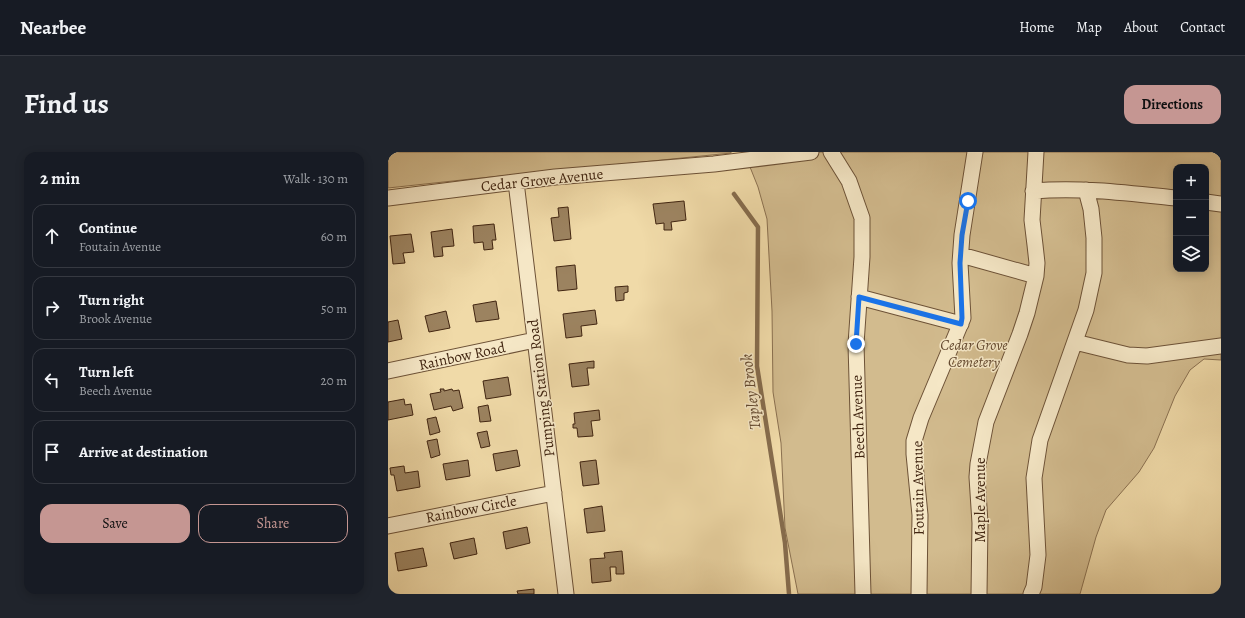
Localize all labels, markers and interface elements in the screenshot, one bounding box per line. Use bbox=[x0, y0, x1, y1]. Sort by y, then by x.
text: Nearbee bbox=[20, 15, 86, 41]
text: Home bbox=[1019, 18, 1054, 37]
text: Map bbox=[1076, 18, 1102, 37]
text: About bbox=[1124, 18, 1158, 37]
text: Contact bbox=[1180, 18, 1225, 37]
text: Find us bbox=[24, 85, 109, 123]
button: Directions bbox=[1124, 85, 1221, 124]
street label: Cedar Grove Avenue bbox=[480, 164, 604, 196]
map controls bbox=[1173, 164, 1209, 272]
button: + bbox=[1173, 164, 1209, 200]
text: 2 min bbox=[40, 167, 80, 190]
text: Walk · 130 m bbox=[283, 170, 348, 187]
route start bbox=[959, 192, 977, 210]
button: − bbox=[1173, 200, 1209, 236]
text: Continue bbox=[79, 218, 137, 238]
icon: ahead bbox=[41, 225, 63, 247]
text: 60 m bbox=[321, 228, 347, 245]
button: layers bbox=[1173, 236, 1209, 272]
text: Foutain Avenue bbox=[79, 238, 161, 255]
text: Turn right bbox=[79, 290, 144, 310]
icon: right bbox=[41, 297, 63, 319]
text: 50 m bbox=[321, 300, 347, 317]
text: Brook Avenue bbox=[79, 310, 152, 327]
street label: Pumping Station Road bbox=[523, 317, 559, 458]
route end bbox=[847, 335, 865, 353]
park label: Cedar Grove Cemetery bbox=[940, 335, 1008, 372]
street label: Rainbow Road bbox=[417, 337, 508, 375]
water label: Tapley Brook bbox=[735, 353, 767, 431]
text: Turn left bbox=[79, 362, 134, 382]
icon: left bbox=[41, 369, 63, 391]
text: 20 m bbox=[321, 372, 347, 389]
street label: Beech Avenue bbox=[847, 374, 869, 459]
text: Beech Avenue bbox=[79, 382, 152, 399]
street label: Foutain Avenue bbox=[907, 440, 929, 535]
icon: arrive bbox=[41, 441, 63, 463]
text: Arrive at destination bbox=[79, 442, 208, 462]
street label: Maple Avenue bbox=[970, 457, 990, 543]
street label: Rainbow Circle bbox=[424, 490, 519, 528]
button: Save bbox=[40, 504, 190, 543]
button: Share bbox=[198, 504, 348, 543]

